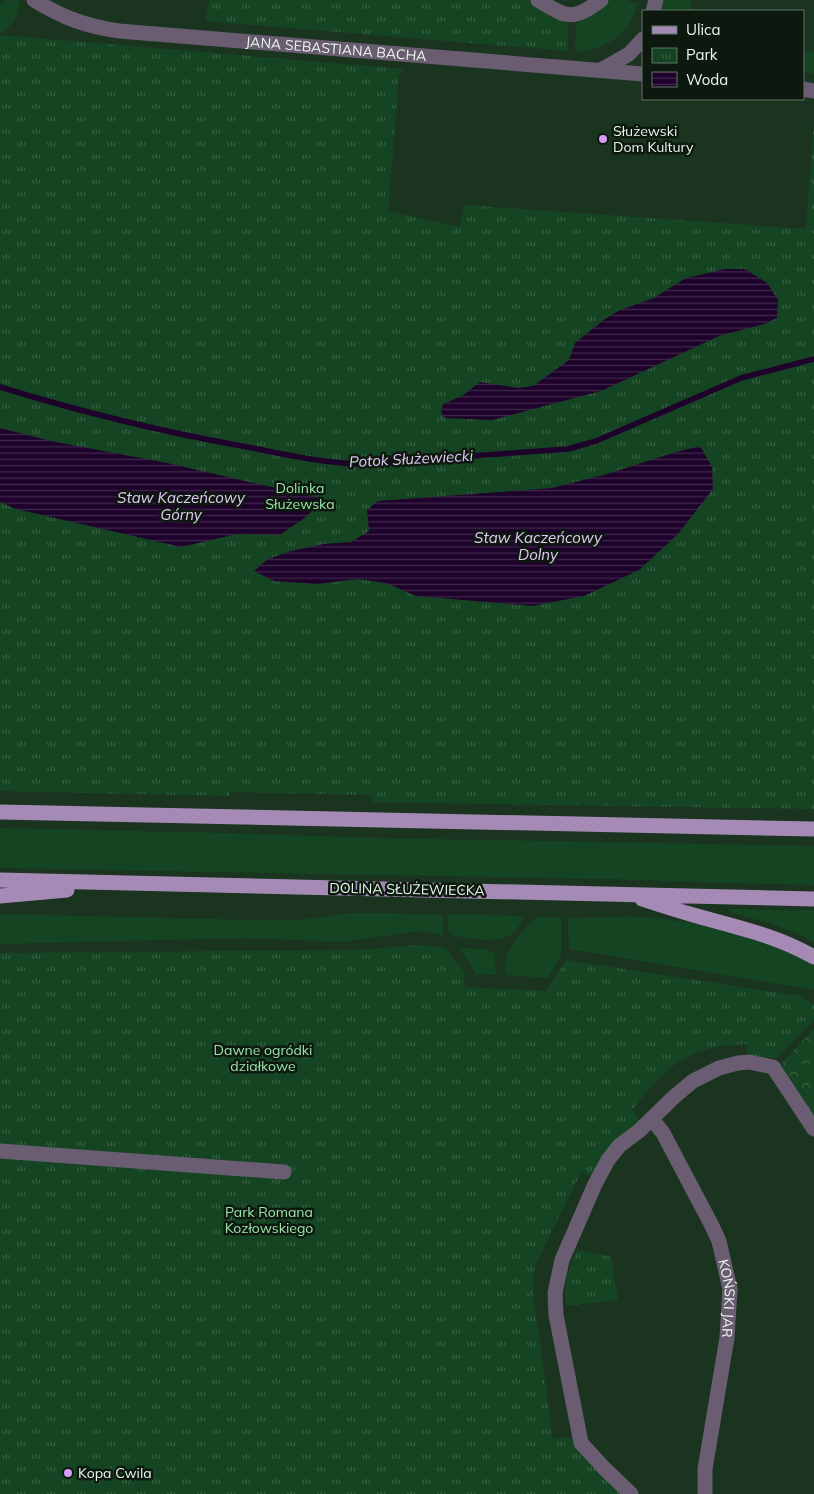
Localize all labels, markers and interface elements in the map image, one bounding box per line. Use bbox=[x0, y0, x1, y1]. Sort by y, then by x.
legend bbox=[642, 10, 804, 100]
text: Ulica bbox=[686, 20, 720, 39]
street label: JANA SEBASTIANA BACHA bbox=[245, 32, 428, 65]
text: Park bbox=[686, 45, 718, 64]
text: Woda bbox=[686, 70, 728, 89]
place label: Służewski Dom Kultury bbox=[613, 122, 694, 156]
marker: Służewski Dom Kultury bbox=[597, 133, 609, 145]
water label: Potok Służewiecki bbox=[349, 446, 474, 471]
park label: Dolinka Służewska bbox=[265, 479, 335, 513]
water label: Staw Kaczeńcowy Górny bbox=[117, 488, 246, 524]
water label: Staw Kaczeńcowy Dolny bbox=[474, 528, 603, 564]
street label: DOLINA SŁUŻEWIECKA bbox=[329, 879, 486, 899]
park label: Dawne ogródki działkowe bbox=[214, 1041, 312, 1075]
park label: Park Romana Kozłowskiego bbox=[225, 1203, 313, 1237]
street label: KOŃSKI JAR bbox=[714, 1257, 739, 1339]
place label: Kopa Cwila bbox=[78, 1464, 152, 1482]
marker: Kopa Cwila bbox=[62, 1467, 74, 1479]

